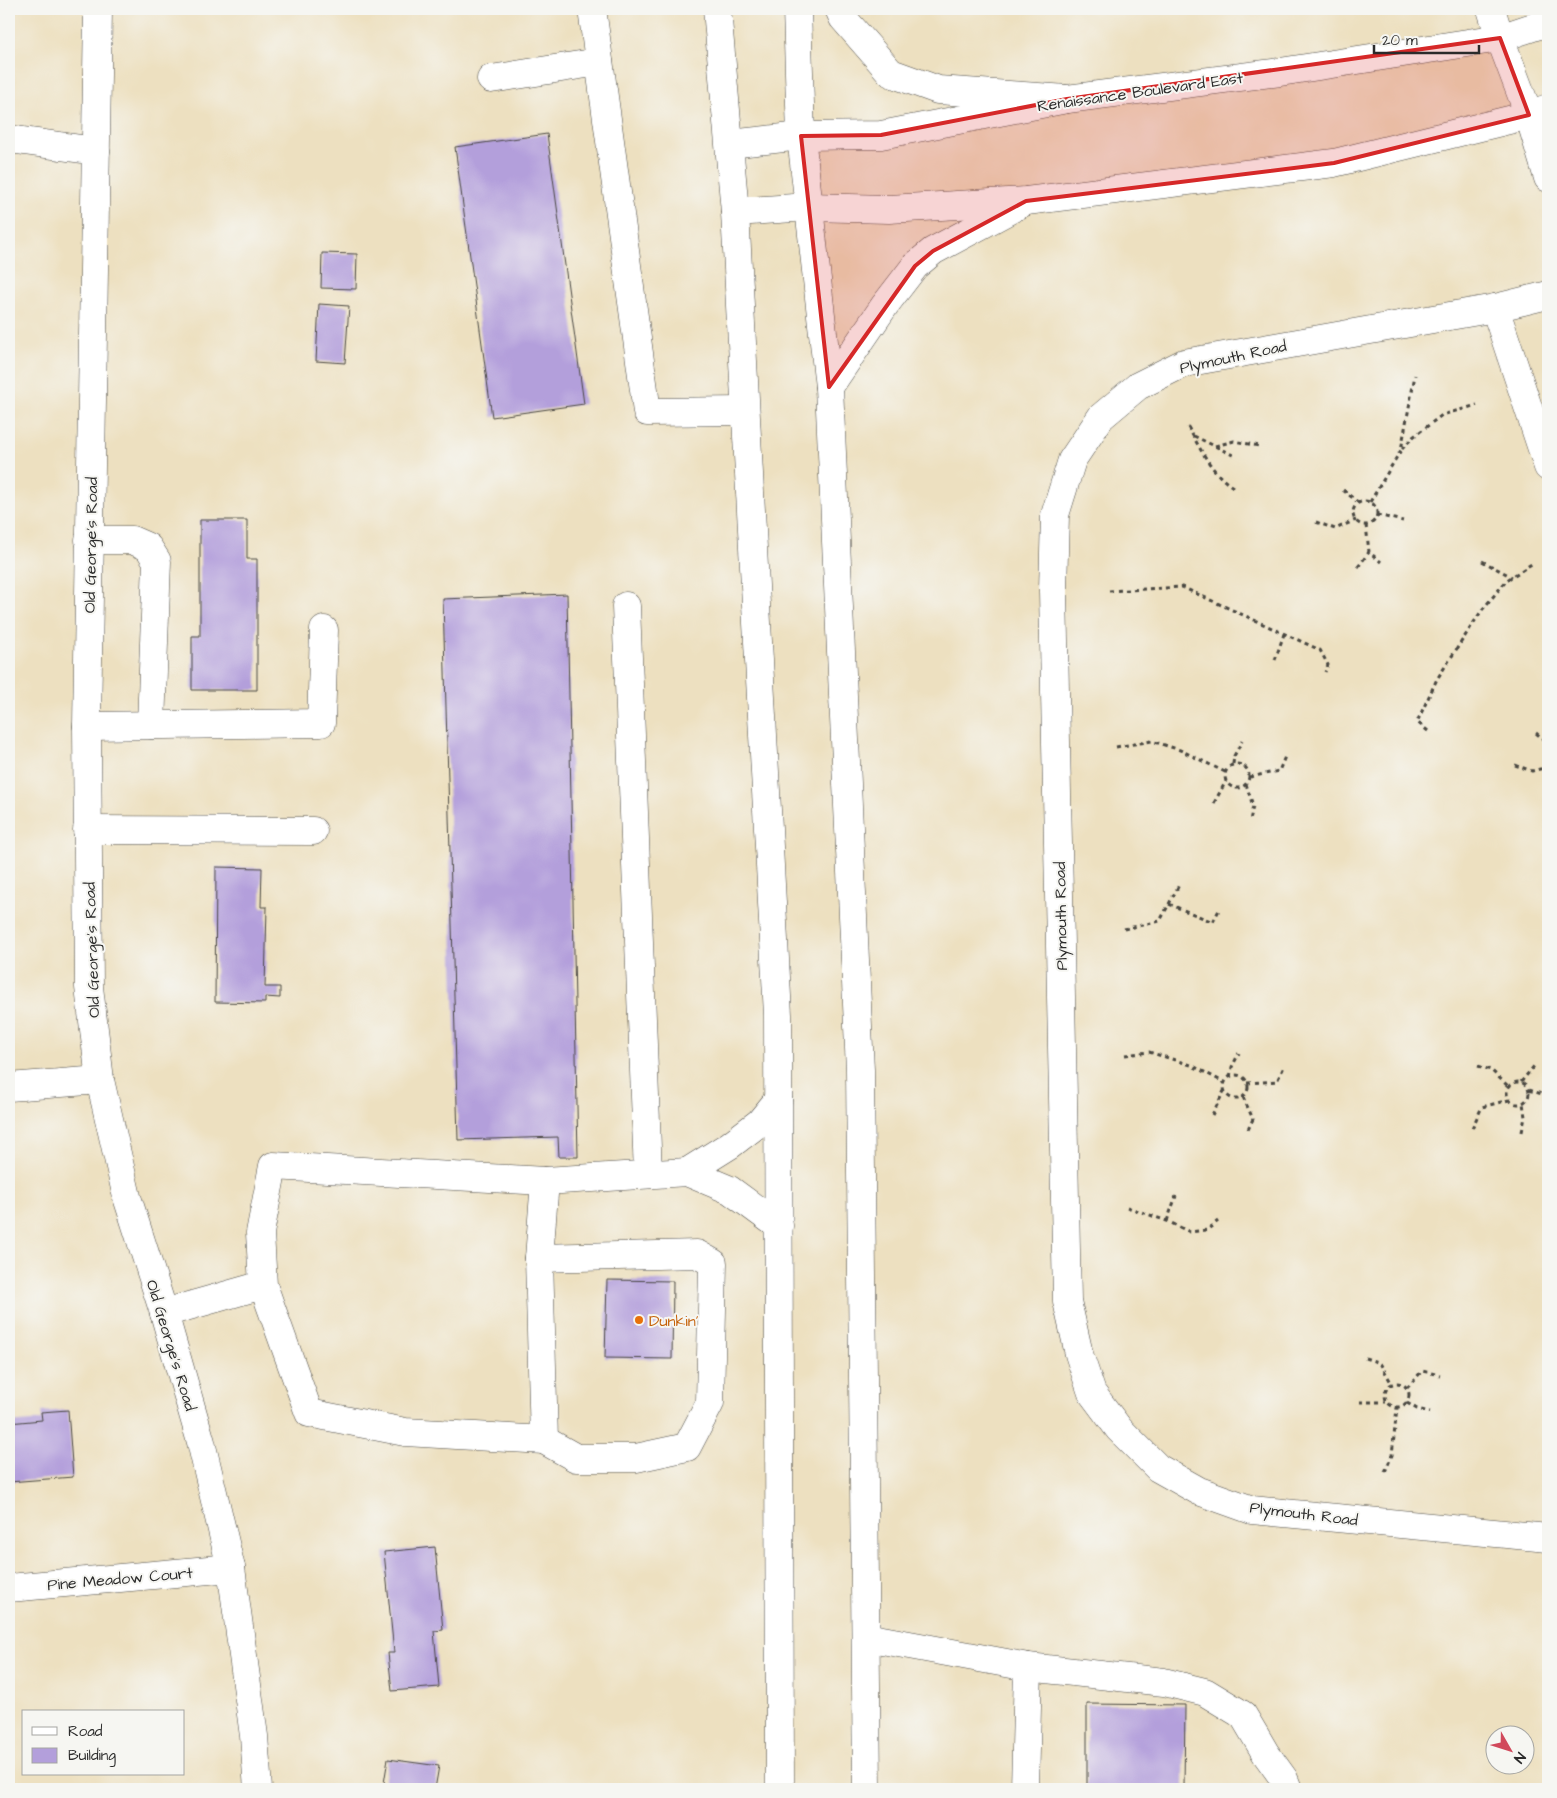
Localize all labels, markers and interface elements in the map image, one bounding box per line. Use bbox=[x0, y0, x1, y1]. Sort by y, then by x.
scale bar bbox=[1374, 22, 1480, 54]
text: 20 m bbox=[1382, 30, 1418, 51]
street label: Renaissance Boulevard East bbox=[1036, 67, 1245, 117]
street label: Plymouth Road bbox=[1178, 335, 1289, 380]
street label: Old George's Road bbox=[79, 477, 104, 613]
street label: Plymouth Road bbox=[1049, 861, 1074, 970]
street label: Old George's Road bbox=[79, 882, 106, 1018]
street label: Old George's Road bbox=[140, 1277, 201, 1414]
place label: Dunkin' bbox=[649, 1310, 698, 1332]
marker: Dunkin' bbox=[633, 1314, 645, 1326]
street label: Plymouth Road bbox=[1249, 1496, 1359, 1533]
street label: Pine Meadow Court bbox=[46, 1562, 194, 1596]
legend bbox=[22, 1710, 185, 1776]
text: Road bbox=[68, 1721, 103, 1742]
north arrow bbox=[1484, 1726, 1534, 1776]
text: Building bbox=[68, 1745, 116, 1767]
text: N bbox=[1509, 1748, 1530, 1767]

